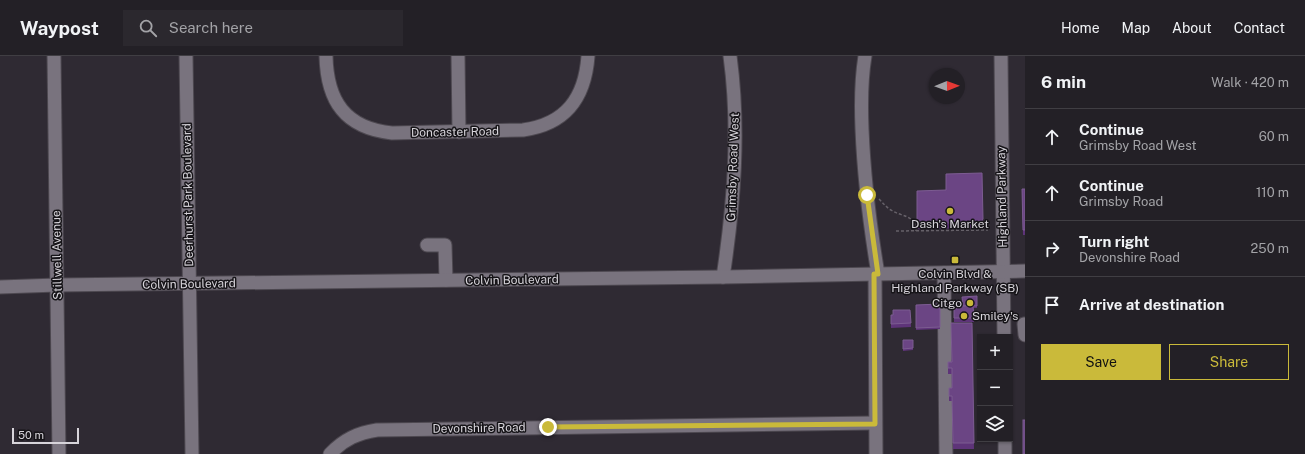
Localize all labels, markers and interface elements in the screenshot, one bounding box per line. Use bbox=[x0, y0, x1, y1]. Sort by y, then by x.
search box bbox=[123, 10, 403, 46]
text: Waypost bbox=[20, 17, 99, 39]
icon: search bbox=[137, 17, 159, 39]
text: Search here bbox=[169, 19, 253, 36]
text: Home bbox=[1061, 20, 1100, 36]
text: Map bbox=[1122, 20, 1150, 36]
text: About bbox=[1172, 20, 1212, 36]
text: Contact bbox=[1234, 20, 1285, 36]
north arrow bbox=[929, 68, 965, 104]
text: 6 min bbox=[1041, 72, 1086, 92]
text: Walk · 420 m bbox=[1211, 75, 1289, 90]
street label: Grimsby Road West bbox=[724, 112, 742, 222]
text: Continue bbox=[1079, 121, 1144, 138]
street label: Deerhurst Park Boulevard bbox=[180, 123, 196, 267]
street label: Doncaster Road bbox=[411, 124, 499, 140]
icon: ahead bbox=[1041, 126, 1063, 148]
text: 60 m bbox=[1259, 129, 1289, 144]
text: Grimsby Road West bbox=[1079, 138, 1197, 153]
street label: Highland Parkway bbox=[994, 146, 1010, 248]
text: Continue bbox=[1079, 177, 1144, 194]
icon: ahead bbox=[1041, 182, 1063, 204]
text: 110 m bbox=[1256, 185, 1289, 200]
route start bbox=[858, 186, 876, 204]
text: Grimsby Road bbox=[1079, 194, 1163, 209]
marker: Dash's Market bbox=[945, 206, 955, 216]
street label: Stillwell Avenue bbox=[49, 210, 65, 300]
place label: Dash's Market bbox=[911, 217, 989, 231]
text: Turn right bbox=[1079, 233, 1149, 250]
icon: right bbox=[1041, 238, 1063, 260]
text: 250 m bbox=[1251, 241, 1289, 256]
text: Devonshire Road bbox=[1079, 250, 1180, 265]
marker: Colvin Blvd & Highland Parkway (SB) bbox=[950, 255, 960, 265]
place label: Colvin Blvd & Highland Parkway (SB) bbox=[891, 267, 1019, 295]
street label: Colvin Boulevard bbox=[465, 272, 559, 288]
street label: Colvin Boulevard bbox=[142, 276, 236, 292]
icon: arrive bbox=[1041, 294, 1063, 316]
place label: Citgo bbox=[932, 296, 962, 310]
text: Arrive at destination bbox=[1079, 296, 1224, 313]
marker: Citgo bbox=[965, 298, 975, 308]
place label: Smiley's bbox=[972, 309, 1018, 323]
marker: Smiley's bbox=[959, 311, 969, 321]
map controls bbox=[977, 334, 1013, 442]
button: + bbox=[977, 334, 1013, 370]
button: Save bbox=[1041, 344, 1161, 380]
button: Share bbox=[1169, 344, 1289, 380]
button: − bbox=[977, 370, 1013, 406]
button: layers bbox=[977, 406, 1013, 442]
route end bbox=[539, 418, 557, 436]
street label: Devonshire Road bbox=[432, 420, 526, 436]
scale bar bbox=[12, 426, 79, 445]
text: 50 m bbox=[18, 429, 44, 441]

